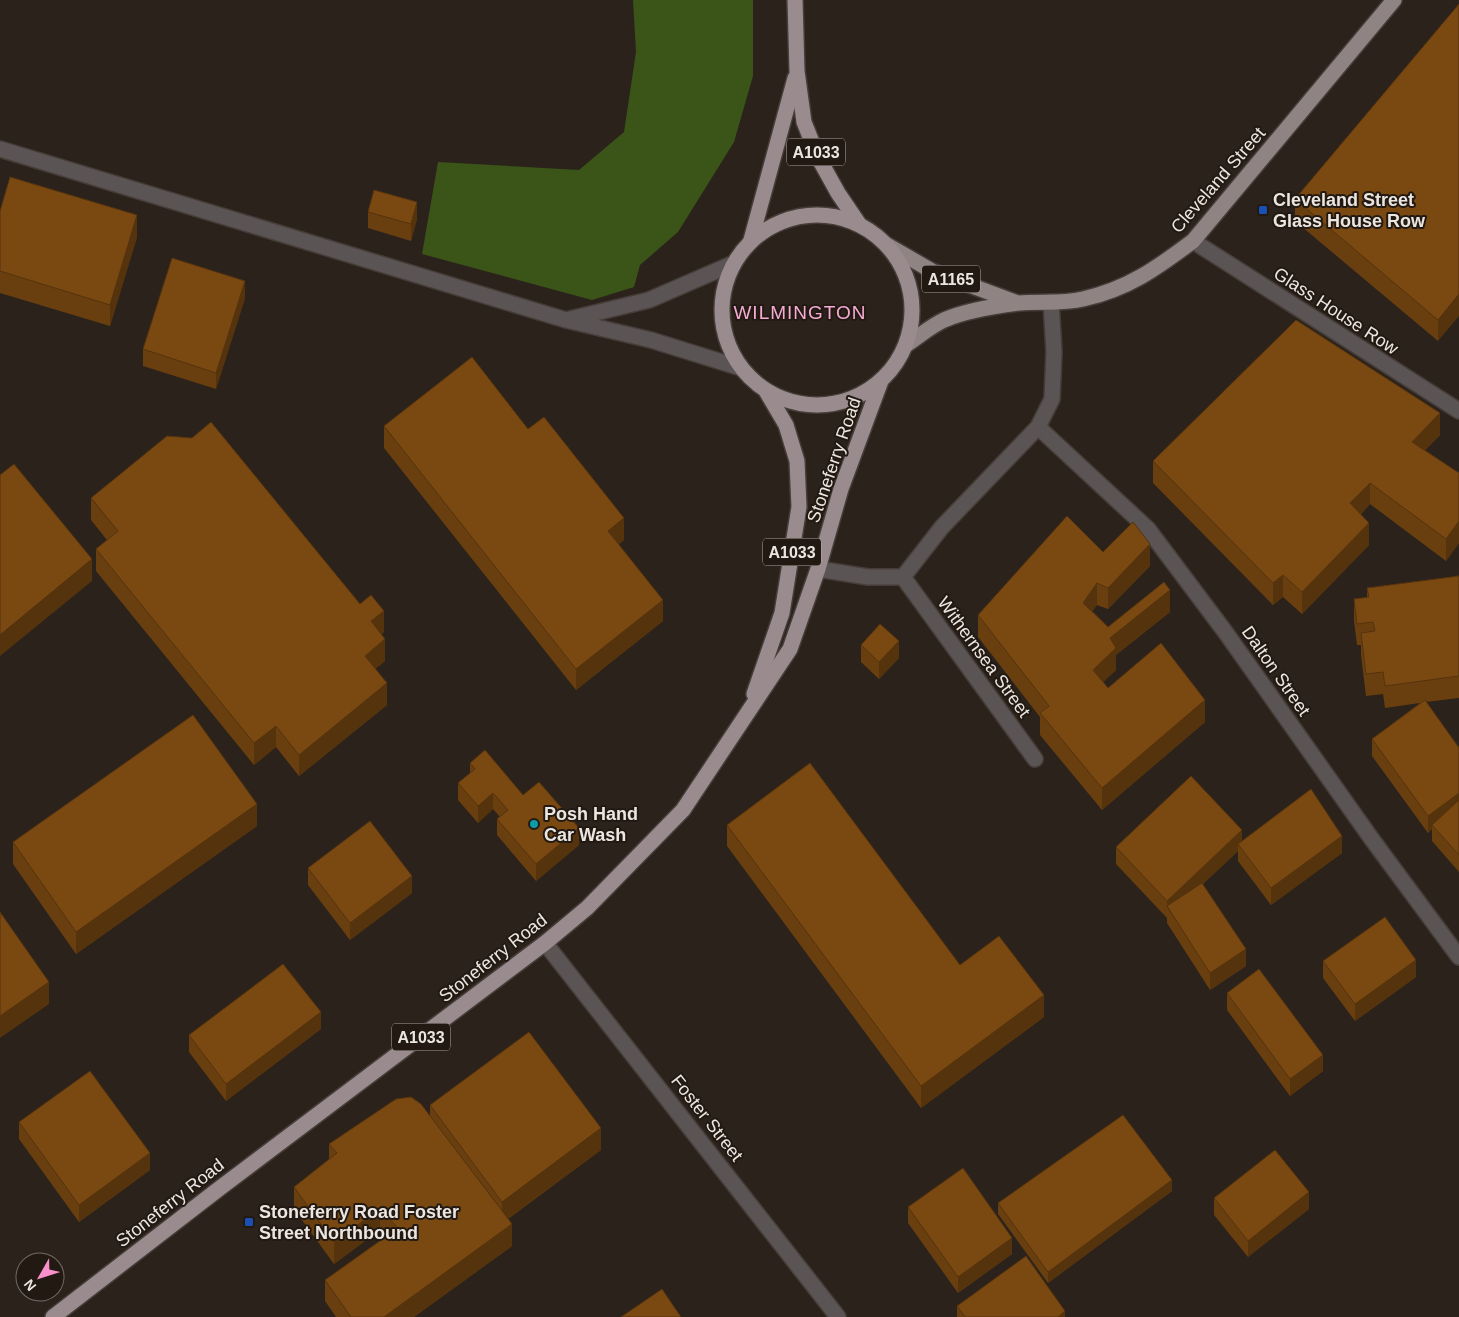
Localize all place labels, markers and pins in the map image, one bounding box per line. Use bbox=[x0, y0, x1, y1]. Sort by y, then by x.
place label: Cleveland Street Glass House Row bbox=[1273, 190, 1426, 231]
marker: Cleveland Street Glass House Row bbox=[1257, 204, 1269, 216]
place label: Posh Hand Car Wash bbox=[544, 804, 638, 845]
marker: Posh Hand Car Wash bbox=[528, 818, 540, 830]
place label: Stoneferry Road Foster Street Northbound bbox=[259, 1202, 459, 1243]
marker: Stoneferry Road Foster Street Northbound bbox=[243, 1216, 255, 1228]

